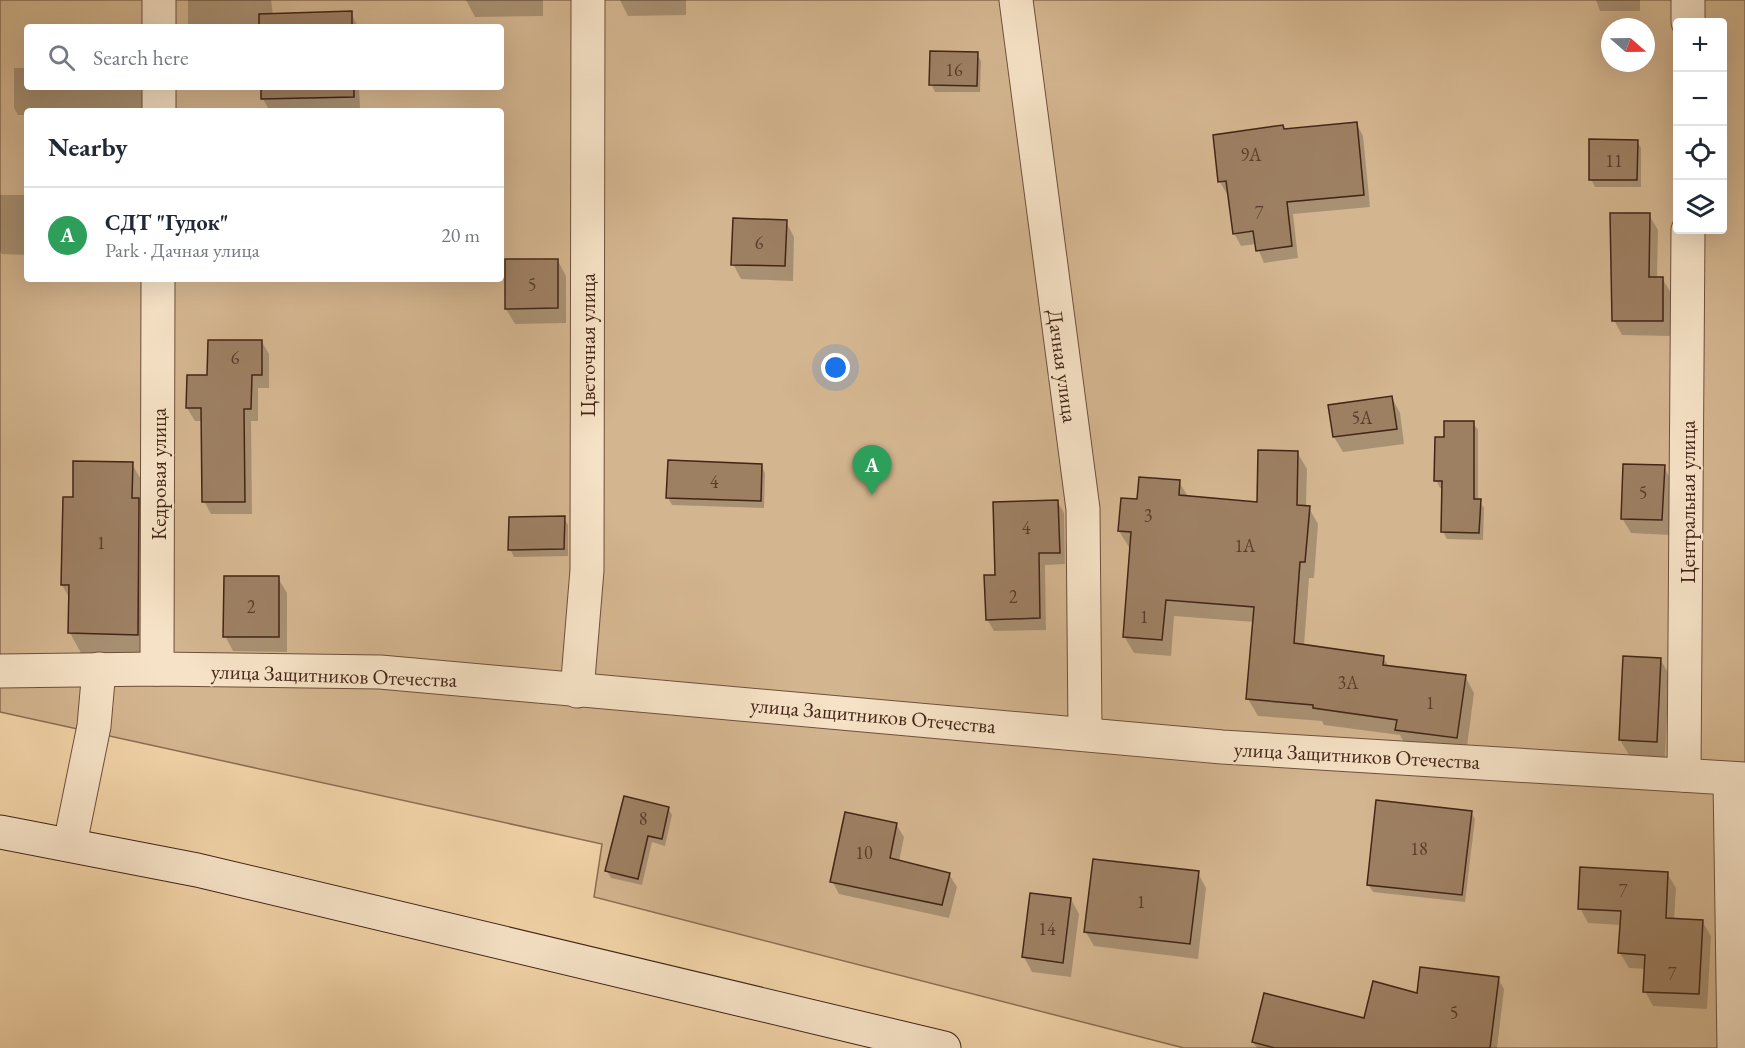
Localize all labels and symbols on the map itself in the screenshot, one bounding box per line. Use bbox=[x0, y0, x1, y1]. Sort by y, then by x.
north arrow bbox=[1601, 18, 1655, 72]
house number: 16 bbox=[945, 58, 963, 81]
house number: 9А bbox=[1240, 143, 1262, 166]
house number: 11 bbox=[1605, 149, 1623, 172]
house number: 7 bbox=[1255, 201, 1264, 224]
house number: 6 bbox=[755, 231, 764, 254]
street label: Цветочная улица bbox=[574, 272, 601, 417]
house number: 5 bbox=[528, 273, 536, 296]
street label: Дачная улица bbox=[1042, 308, 1084, 425]
house number: 6 bbox=[231, 346, 240, 369]
your location bbox=[821, 353, 850, 382]
house number: 5А bbox=[1351, 406, 1373, 429]
street label: Кедровая улица bbox=[145, 407, 172, 540]
street label: Центральная улица bbox=[1674, 420, 1701, 584]
pin: A bbox=[852, 446, 892, 495]
house number: 4 bbox=[710, 470, 719, 493]
house number: 5 bbox=[1639, 481, 1647, 504]
house number: 3 bbox=[1144, 504, 1152, 527]
house number: 4 bbox=[1022, 516, 1031, 539]
house number: 1 bbox=[97, 531, 105, 554]
house number: 1А bbox=[1234, 534, 1256, 557]
house number: 2 bbox=[1009, 585, 1018, 608]
house number: 2 bbox=[247, 595, 256, 618]
house number: 1 bbox=[1140, 605, 1148, 628]
street label: улица Защитников Отечества bbox=[210, 657, 458, 693]
house number: 3А bbox=[1337, 671, 1359, 694]
street label: улица Защитников Отечества bbox=[749, 691, 997, 739]
house number: 1 bbox=[1426, 691, 1434, 714]
street label: улица Защитников Отечества bbox=[1233, 735, 1481, 775]
house number: 8 bbox=[639, 807, 647, 830]
house number: 18 bbox=[1410, 837, 1428, 860]
house number: 10 bbox=[855, 841, 873, 864]
house number: 7 bbox=[1619, 879, 1628, 902]
house number: 1 bbox=[1137, 890, 1145, 913]
house number: 14 bbox=[1038, 917, 1056, 940]
house number: 7 bbox=[1668, 962, 1677, 985]
house number: 5 bbox=[1450, 1001, 1458, 1024]

